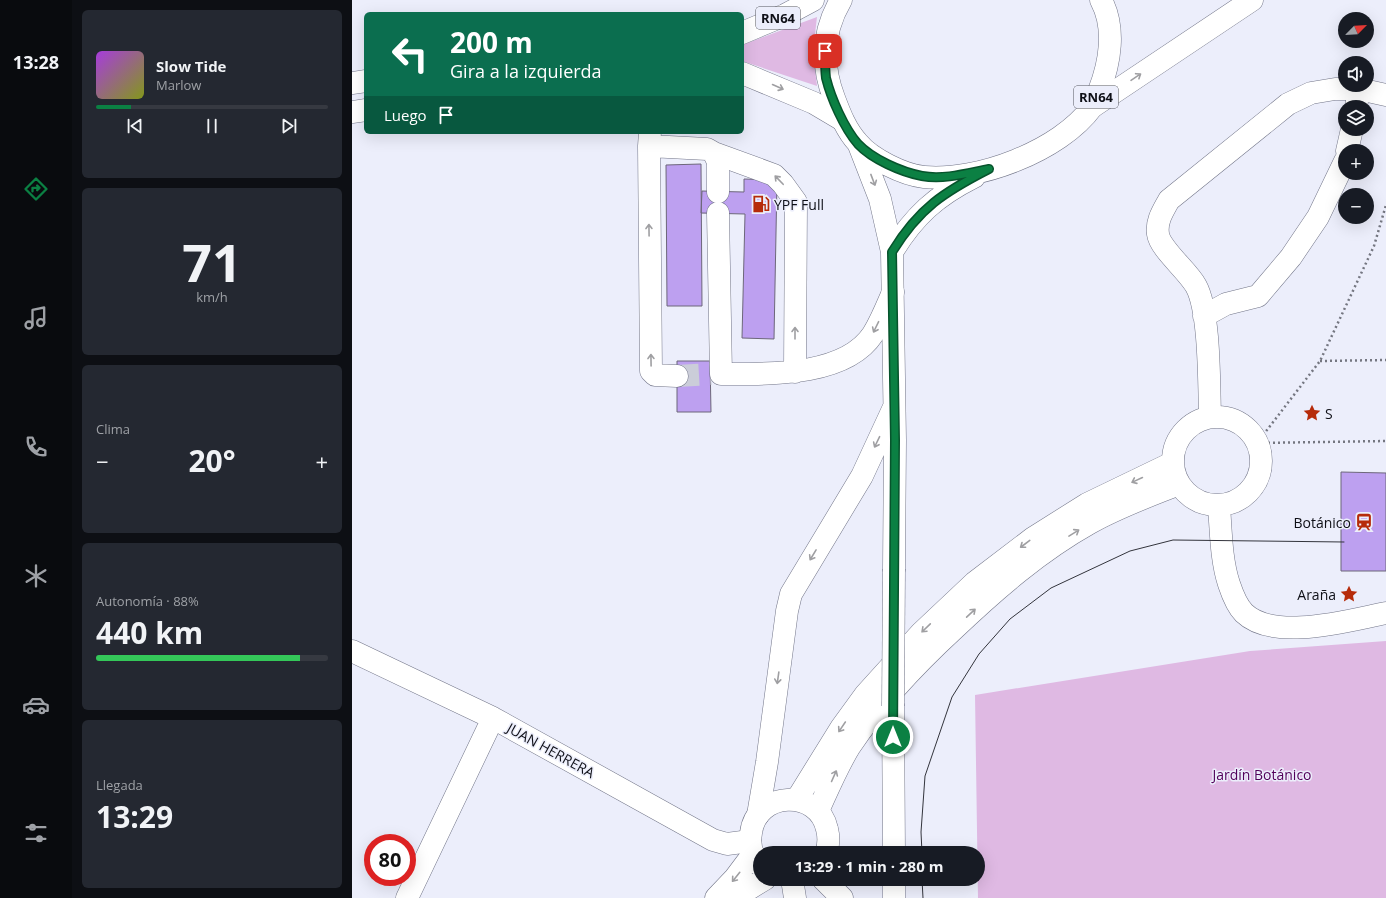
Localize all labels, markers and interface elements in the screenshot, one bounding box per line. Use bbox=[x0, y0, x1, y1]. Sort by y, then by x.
road number: RN64 bbox=[756, 7, 800, 29]
north arrow bbox=[1338, 12, 1374, 48]
map controls bbox=[1338, 12, 1374, 224]
text: 200 m bbox=[450, 23, 533, 61]
icon: left bbox=[384, 28, 436, 80]
pin bbox=[808, 34, 842, 68]
icon: arrive bbox=[814, 40, 836, 62]
text: 13:28 bbox=[13, 50, 59, 74]
text: Slow Tide bbox=[156, 56, 226, 76]
button: sound bbox=[1338, 56, 1374, 92]
text: Gira a la izquierda bbox=[450, 59, 602, 83]
one-way arrow bbox=[1130, 73, 1141, 81]
text: Marlow bbox=[156, 76, 201, 94]
one-way arrow bbox=[772, 84, 784, 92]
road number: RN64 bbox=[1074, 86, 1118, 108]
button: layers bbox=[1338, 100, 1374, 136]
icon: arrive bbox=[435, 104, 457, 126]
text: Luego bbox=[384, 105, 427, 125]
icon: previous bbox=[124, 115, 146, 137]
icon: pause bbox=[201, 115, 223, 137]
icon: next bbox=[278, 115, 300, 137]
button: + bbox=[1338, 144, 1374, 180]
one-way arrow bbox=[870, 173, 878, 185]
icon: directions bbox=[22, 175, 50, 203]
one-way arrow bbox=[775, 175, 784, 185]
button: − bbox=[1338, 188, 1374, 224]
fuel station icon: YPF Full bbox=[751, 194, 771, 214]
place label: YPF Full bbox=[774, 195, 824, 214]
one-way arrow bbox=[646, 224, 653, 237]
text: 71 bbox=[182, 226, 242, 297]
text: km/h bbox=[196, 288, 228, 306]
icon: music bbox=[22, 304, 50, 332]
one-way arrow bbox=[872, 321, 879, 333]
one-way arrow bbox=[791, 327, 799, 340]
one-way arrow bbox=[647, 354, 655, 367]
place icon: S bbox=[1302, 403, 1322, 423]
place label: S bbox=[1325, 404, 1333, 423]
text: Clima bbox=[96, 420, 130, 438]
icon: phone bbox=[22, 433, 50, 461]
one-way arrow bbox=[873, 436, 880, 448]
text: 20° bbox=[188, 440, 236, 481]
text: − bbox=[96, 446, 109, 476]
text: + bbox=[315, 446, 328, 476]
one-way arrow bbox=[1132, 477, 1144, 484]
station icon: Botánico bbox=[1354, 512, 1374, 532]
place label: Botánico bbox=[1294, 513, 1351, 532]
one-way arrow bbox=[1068, 529, 1080, 537]
one-way arrow bbox=[1019, 540, 1030, 549]
one-way arrow bbox=[809, 549, 817, 561]
icon: climate bbox=[22, 562, 50, 590]
place icon: Araña bbox=[1339, 584, 1359, 604]
place label: Araña bbox=[1297, 585, 1336, 604]
text: Autonomía · 88% bbox=[96, 592, 199, 610]
one-way arrow bbox=[966, 608, 976, 618]
text: 440 km bbox=[96, 612, 203, 653]
one-way arrow bbox=[921, 624, 931, 633]
one-way arrow bbox=[774, 671, 782, 684]
icon: car bbox=[22, 691, 50, 719]
position arrow bbox=[872, 716, 914, 758]
street label: JUAN HERRERA bbox=[502, 717, 598, 782]
one-way arrow bbox=[838, 722, 846, 733]
park label: Jardín Botánico bbox=[1210, 765, 1312, 784]
one-way arrow bbox=[831, 770, 838, 782]
text: Llegada bbox=[96, 776, 143, 794]
text: 13:29 bbox=[96, 796, 173, 837]
icon: filters bbox=[22, 819, 50, 847]
speed limit sign: 80 bbox=[364, 834, 416, 886]
text: 13:29 · 1 min · 280 m bbox=[795, 856, 943, 876]
one-way arrow bbox=[732, 871, 740, 882]

